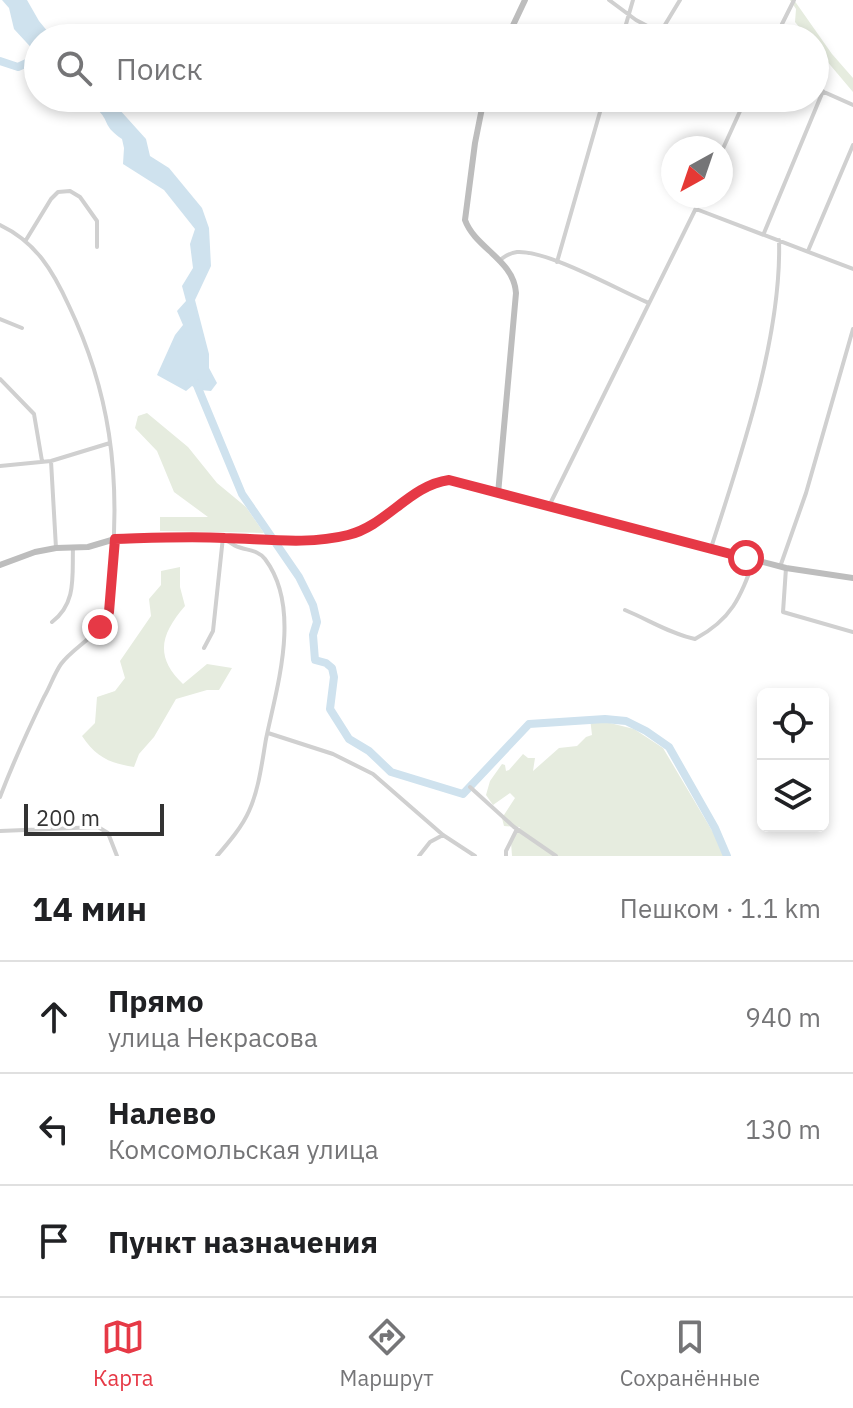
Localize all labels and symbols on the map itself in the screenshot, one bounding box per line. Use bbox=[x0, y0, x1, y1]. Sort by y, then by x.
north arrow bbox=[661, 136, 733, 208]
route start bbox=[728, 540, 764, 576]
route end bbox=[82, 609, 118, 645]
scale bar bbox=[24, 800, 164, 836]

